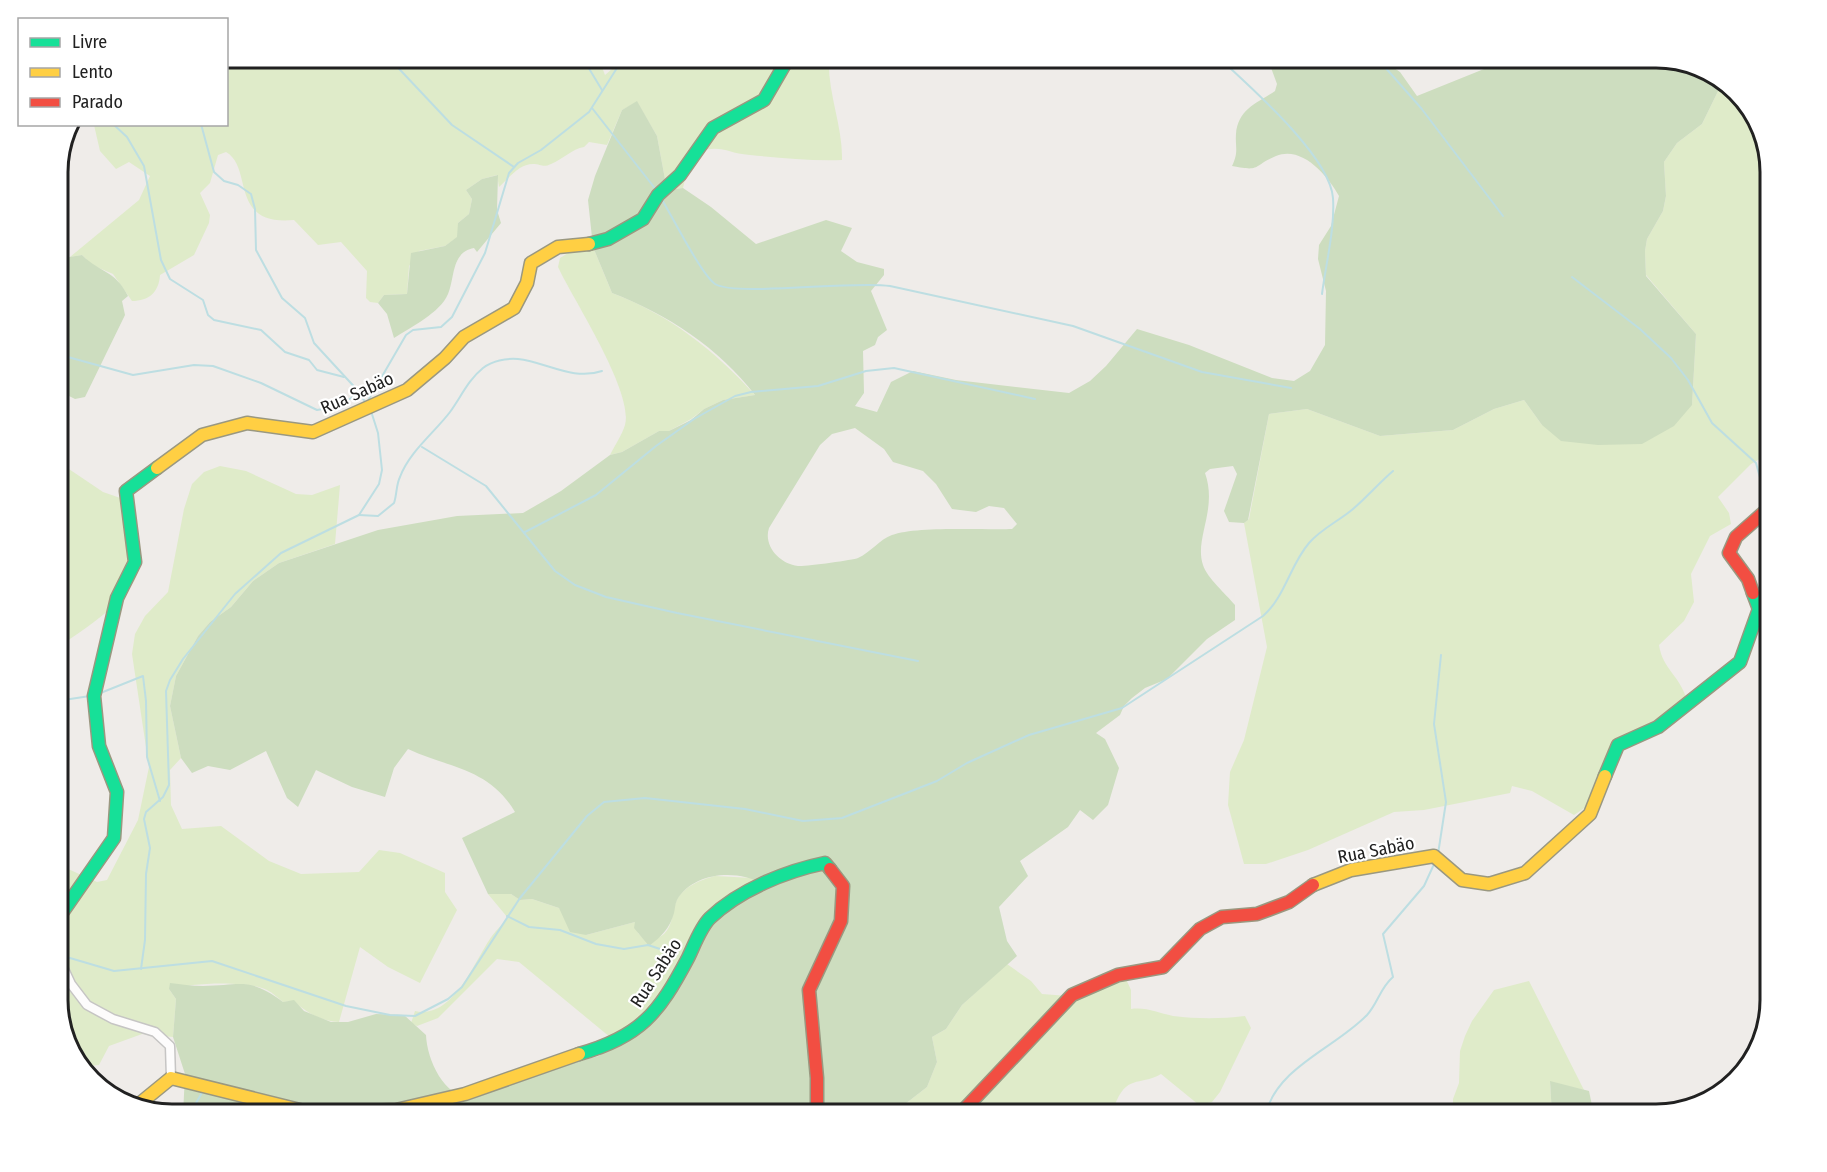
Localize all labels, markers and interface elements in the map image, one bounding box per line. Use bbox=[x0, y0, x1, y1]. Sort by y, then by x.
legend bbox=[18, 18, 228, 126]
text: Livre bbox=[72, 31, 107, 53]
text: Lento bbox=[72, 61, 113, 83]
text: Parado bbox=[72, 91, 123, 113]
street label: Rua Sabäo bbox=[317, 367, 397, 419]
street label: Rua Sabäo bbox=[1336, 832, 1416, 868]
street label: Rua Sabäo bbox=[626, 934, 686, 1012]

